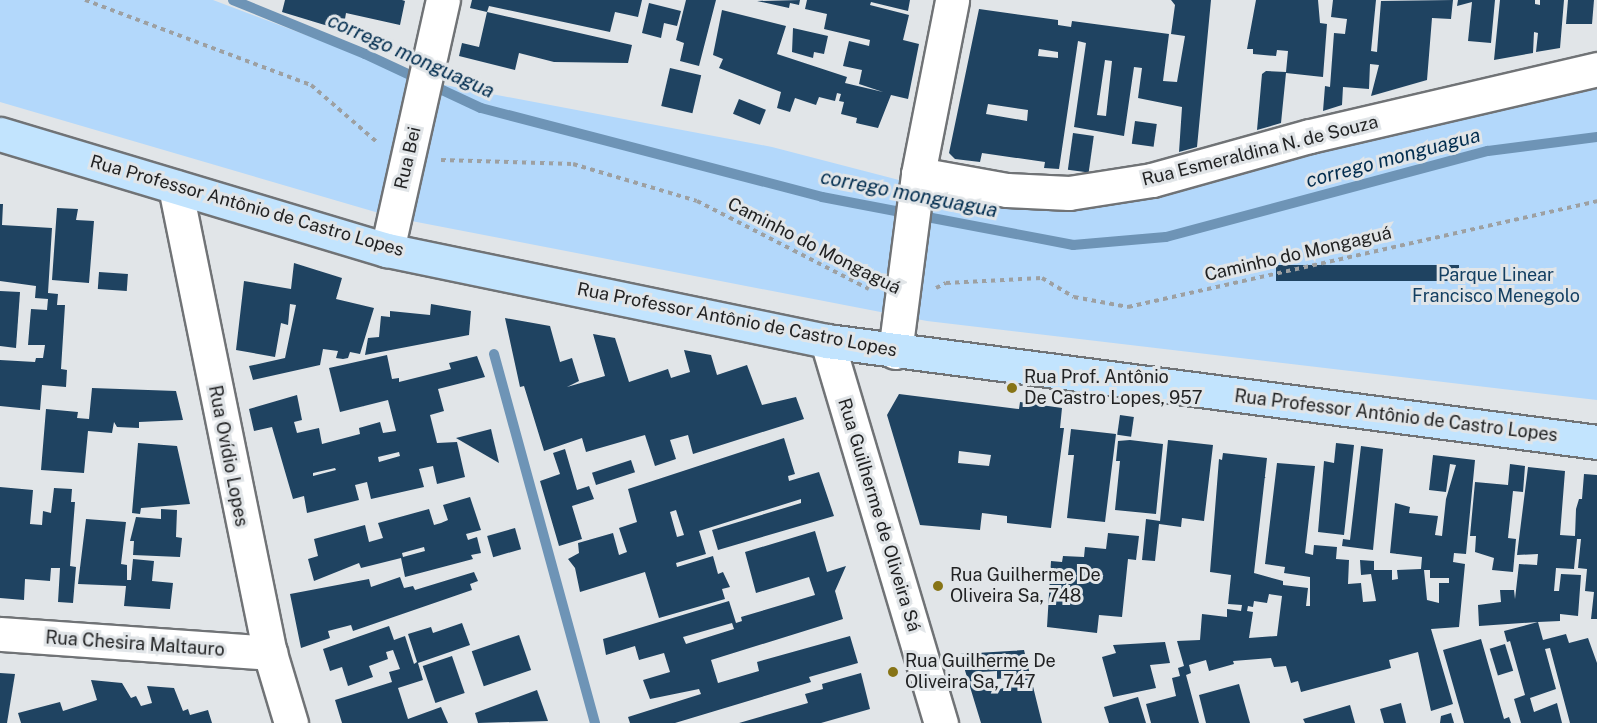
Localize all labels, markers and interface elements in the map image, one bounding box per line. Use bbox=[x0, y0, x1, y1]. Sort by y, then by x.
water label: corrego monguagua bbox=[324, 8, 498, 104]
street label: Rua Esmeraldina N. de Souza bbox=[1139, 111, 1381, 191]
water label: corrego monguagua bbox=[1303, 123, 1483, 193]
street label: Rua Bei bbox=[390, 125, 426, 191]
street label: Rua Professor Antônio de Castro Lopes bbox=[87, 151, 407, 261]
water label: corrego monguagua bbox=[818, 165, 1000, 223]
street label: Caminho do Mongaguá bbox=[724, 193, 904, 299]
street label: Caminho do Mongaguá bbox=[1202, 222, 1394, 286]
park label: Parque Linear Francisco Menegolo bbox=[1412, 265, 1580, 308]
street label: Rua Professor Antônio de Castro Lopes bbox=[575, 278, 899, 362]
place label: Rua Prof. Antônio De Castro Lopes, 957 bbox=[1024, 367, 1203, 410]
marker: Rua Prof. Antônio De Castro Lopes, 957 bbox=[1005, 381, 1019, 395]
street label: Rua Ovídio Lopes bbox=[204, 384, 252, 528]
street label: Rua Professor Antônio de Castro Lopes bbox=[1233, 385, 1559, 447]
street label: Rua Guilherme de Oliveira Sá bbox=[833, 396, 925, 634]
place label: Rua Guilherme De Oliveira Sa, 748 bbox=[950, 565, 1101, 608]
marker: Rua Guilherme De Oliveira Sa, 748 bbox=[931, 579, 945, 593]
street label: Rua Chesira Maltauro bbox=[45, 627, 225, 661]
place label: Rua Guilherme De Oliveira Sa, 747 bbox=[905, 651, 1056, 694]
marker: Rua Guilherme De Oliveira Sa, 747 bbox=[886, 665, 900, 679]

